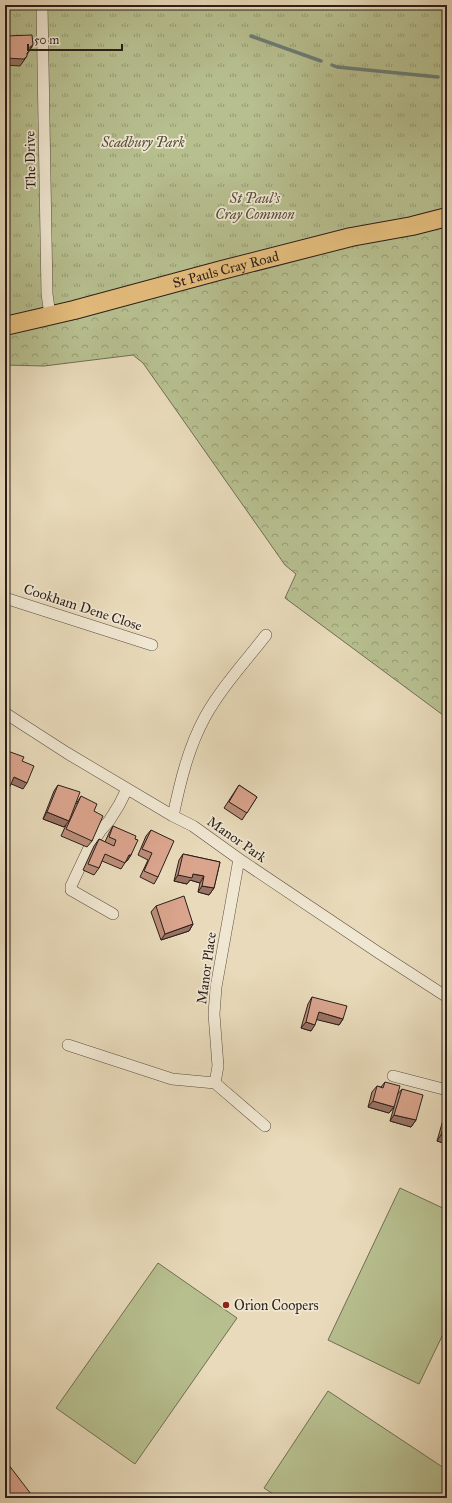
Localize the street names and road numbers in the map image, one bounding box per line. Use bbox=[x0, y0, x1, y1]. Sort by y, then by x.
street label: The Drive bbox=[21, 130, 40, 189]
street label: St Pauls Cray Road bbox=[171, 248, 281, 292]
street label: Cookham Dene Close bbox=[22, 580, 144, 635]
street label: Manor Park bbox=[204, 813, 270, 866]
street label: Manor Place bbox=[193, 931, 220, 1005]

